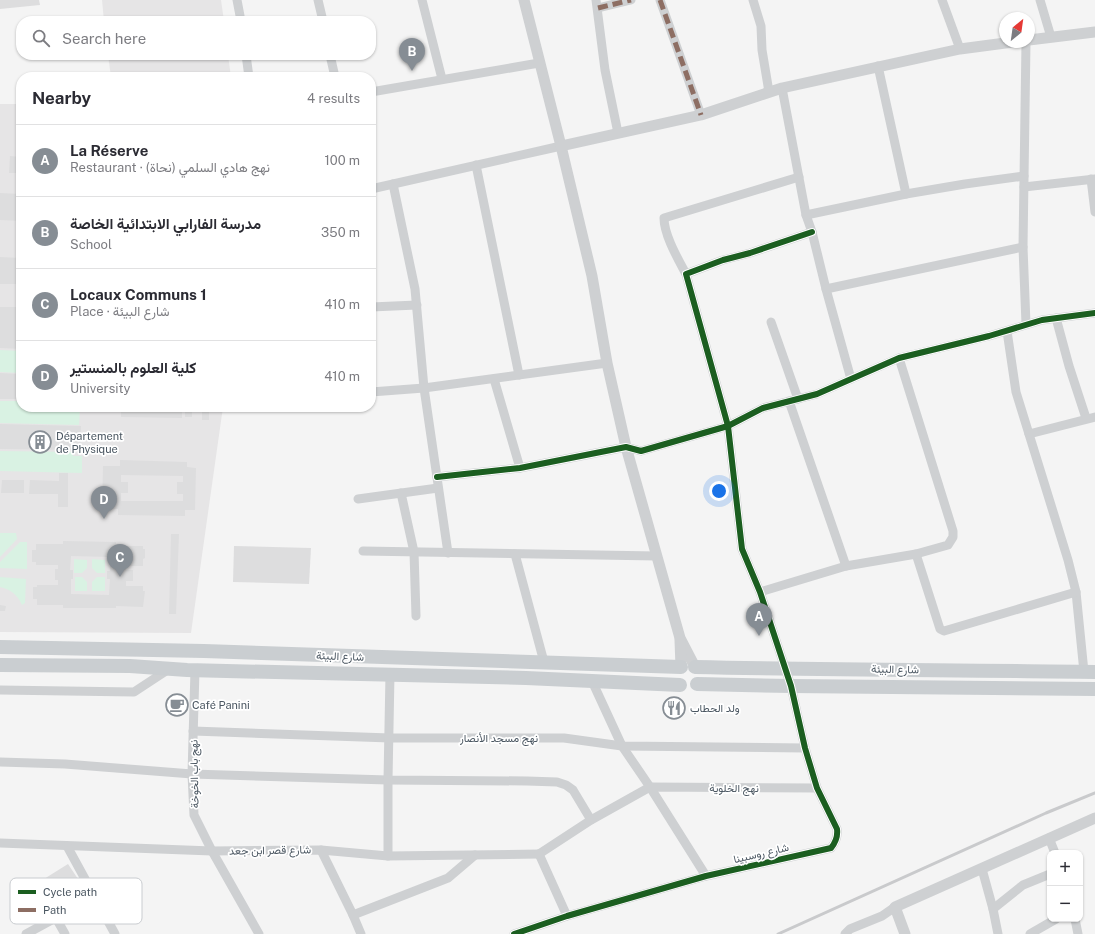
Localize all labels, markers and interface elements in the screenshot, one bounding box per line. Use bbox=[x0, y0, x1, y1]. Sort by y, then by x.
north arrow bbox=[999, 12, 1035, 48]
search box bbox=[16, 16, 376, 60]
icon: search bbox=[30, 27, 52, 49]
text: Search here bbox=[62, 30, 146, 47]
pin: B bbox=[399, 38, 425, 71]
text: Nearby bbox=[32, 88, 91, 108]
text: 4 results bbox=[307, 91, 360, 106]
text: La Réserve bbox=[70, 142, 148, 159]
text: A bbox=[40, 153, 50, 168]
text: 100 m bbox=[324, 153, 360, 168]
text: Restaurant · نهج هادي السلمي (نحاة) bbox=[70, 160, 270, 175]
text: مدرسة الفارابي الابتدائية الخاصة bbox=[70, 215, 261, 232]
text: B bbox=[41, 225, 49, 240]
text: 350 m bbox=[321, 225, 360, 240]
text: School bbox=[70, 237, 112, 252]
text: Locaux Communs 1 bbox=[70, 286, 207, 303]
text: C bbox=[40, 297, 50, 312]
text: 410 m bbox=[324, 297, 360, 312]
text: Place · شارع البيئة bbox=[70, 304, 170, 319]
text: كلية العلوم بالمنستير bbox=[70, 359, 196, 376]
text: D bbox=[40, 369, 50, 384]
text: 410 m bbox=[324, 369, 360, 384]
text: University bbox=[70, 381, 130, 396]
building icon: Département de Physique bbox=[27, 429, 53, 455]
place label: Département de Physique bbox=[56, 430, 123, 455]
your location bbox=[709, 481, 729, 501]
pin: D bbox=[91, 486, 117, 519]
pin: C bbox=[107, 544, 133, 577]
pin: A bbox=[746, 603, 772, 636]
street label: شارع البيئة bbox=[316, 649, 365, 665]
street label: شارع البيئة bbox=[871, 663, 919, 677]
cafe icon: Café Panini bbox=[164, 692, 190, 718]
restaurant icon: ولد الحطاب bbox=[661, 695, 687, 721]
place label: Café Panini bbox=[192, 699, 250, 711]
place label: ولد الحطاب bbox=[690, 702, 740, 715]
street label: نهج مسجد الأنصار bbox=[459, 732, 538, 746]
street label: نهج باب الخوخة bbox=[187, 740, 203, 808]
street label: نهج الخلوية bbox=[709, 782, 759, 796]
street label: شارع روسبينا bbox=[732, 841, 791, 867]
street label: شارع قصر ابن جعد bbox=[229, 843, 312, 859]
map controls bbox=[1047, 850, 1083, 922]
button: + bbox=[1047, 850, 1083, 886]
legend bbox=[10, 878, 142, 924]
text: Cycle path bbox=[43, 886, 97, 898]
button: − bbox=[1047, 886, 1083, 922]
text: Path bbox=[43, 904, 66, 916]

